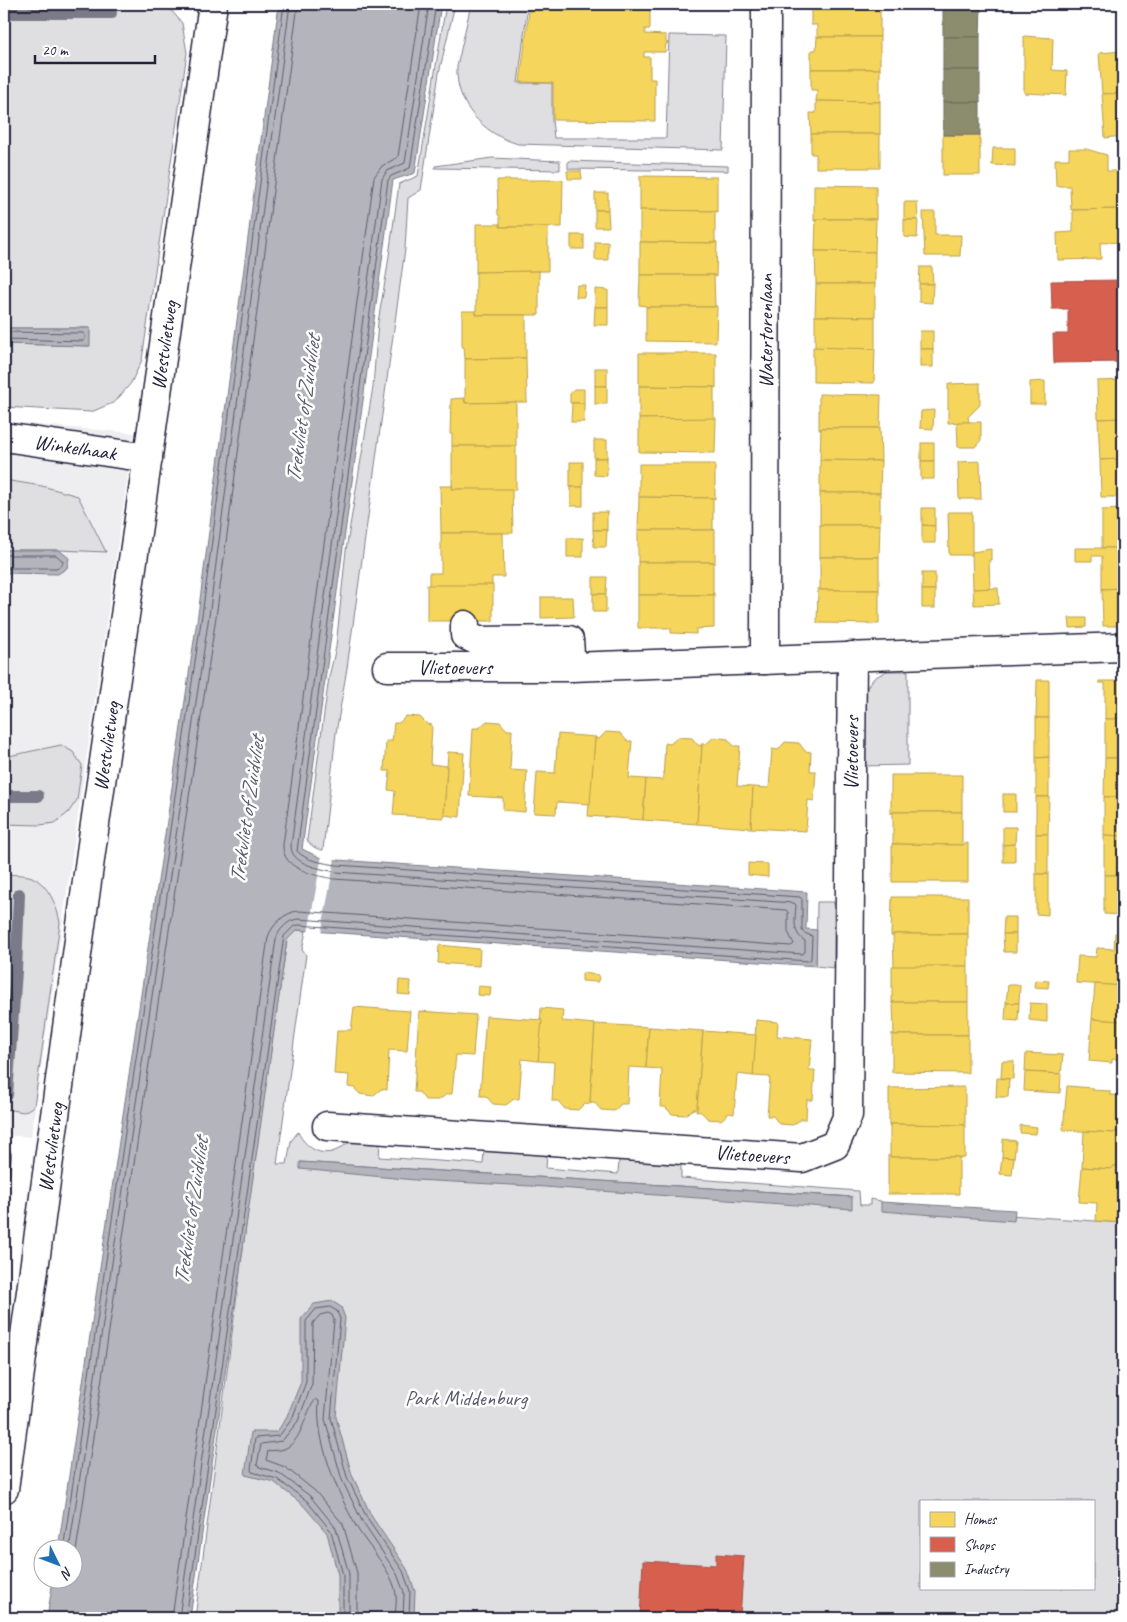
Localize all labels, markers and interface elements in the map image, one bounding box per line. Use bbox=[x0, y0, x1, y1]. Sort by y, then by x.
scale bar bbox=[35, 32, 155, 64]
text: 20 m bbox=[42, 41, 69, 60]
street label: Watertorenlaan bbox=[752, 273, 779, 388]
street label: Westvlietweg bbox=[145, 297, 183, 391]
water label: Trekvliet of Zuidvliet bbox=[279, 329, 328, 484]
street label: Winkelhaak bbox=[33, 429, 119, 466]
street label: Vlietoevers bbox=[418, 654, 494, 680]
street label: Westvlietweg bbox=[87, 698, 126, 792]
street label: Vlietoevers bbox=[838, 714, 864, 791]
water label: Trekvliet of Zuidvliet bbox=[223, 730, 272, 885]
street label: Westvlietweg bbox=[32, 1099, 70, 1193]
water label: Trekvliet of Zuidvliet bbox=[167, 1131, 216, 1286]
street label: Vlietoevers bbox=[714, 1139, 792, 1170]
park label: Park Middenburg bbox=[405, 1385, 529, 1411]
legend bbox=[920, 1500, 1094, 1590]
text: Homes bbox=[964, 1510, 998, 1529]
text: Shops bbox=[964, 1536, 997, 1555]
north arrow bbox=[32, 1540, 82, 1590]
text: Industry bbox=[964, 1560, 1011, 1579]
text: N bbox=[57, 1563, 77, 1583]

